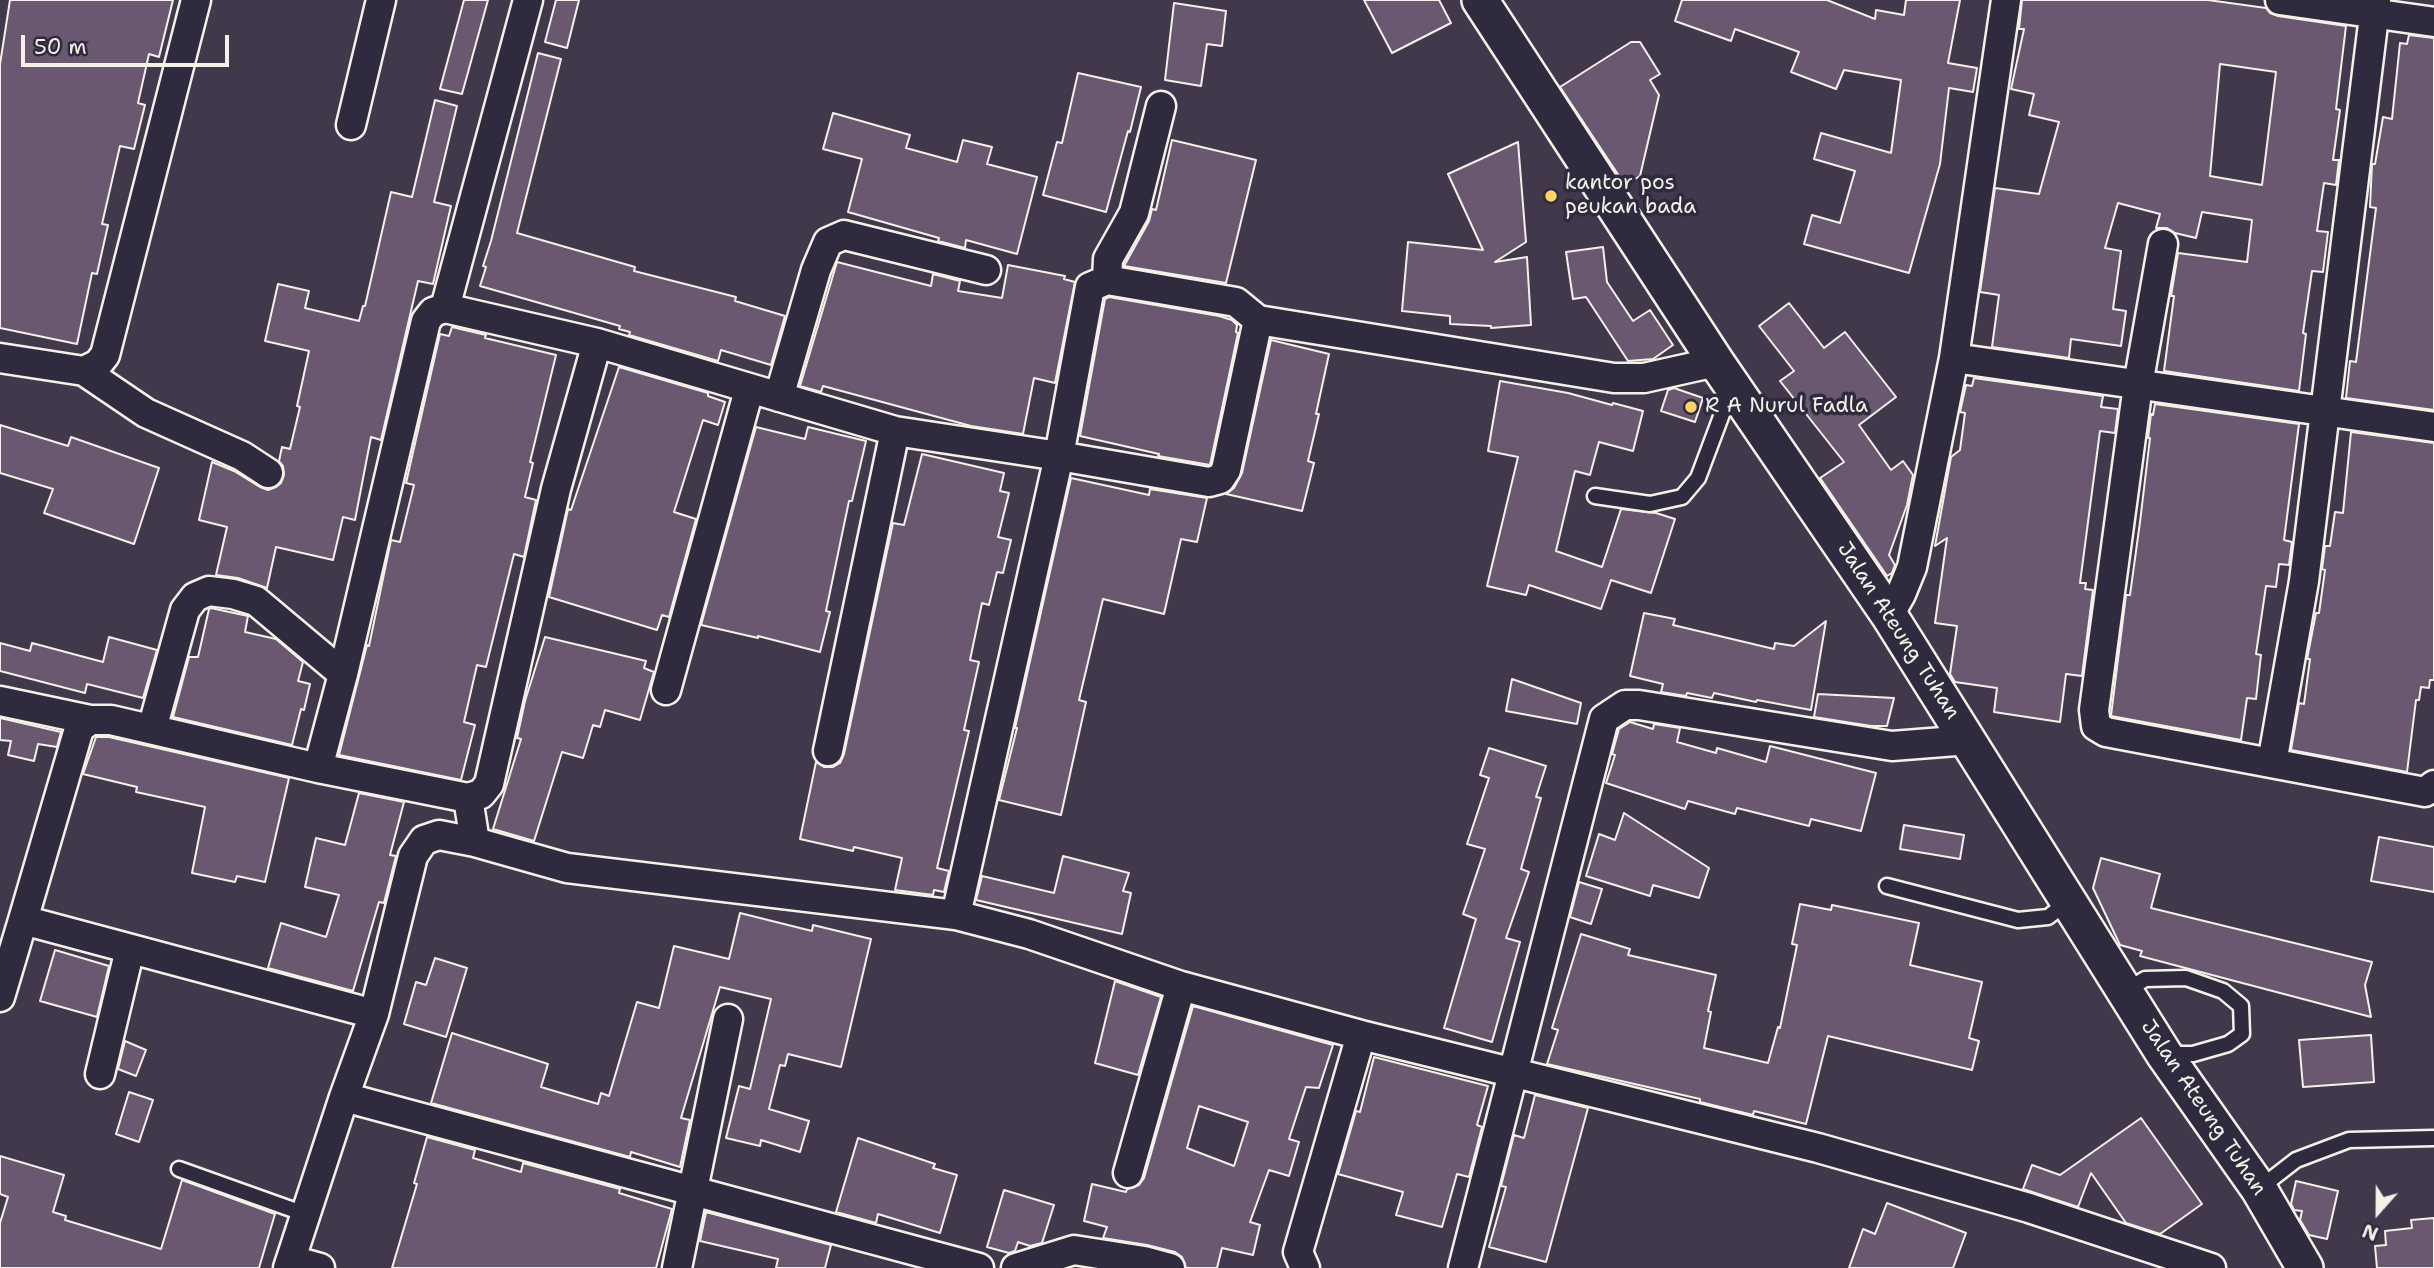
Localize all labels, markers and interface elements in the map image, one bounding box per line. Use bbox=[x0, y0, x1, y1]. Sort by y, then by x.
scale bar bbox=[24, 21, 233, 65]
text: 50 m bbox=[34, 33, 87, 61]
place label: kantor pos peukan bada bbox=[1565, 171, 1696, 221]
marker: kantor pos peukan bada bbox=[1543, 188, 1559, 204]
place label: R A Nurul Fadla bbox=[1705, 394, 1868, 420]
marker: R A Nurul Fadla bbox=[1683, 399, 1699, 415]
street label: Jalan Ateung Tuhan bbox=[1831, 538, 1965, 724]
street label: Jalan Ateung Tuhan bbox=[2135, 1015, 2271, 1201]
north arrow bbox=[2343, 1177, 2413, 1247]
text: N bbox=[2359, 1218, 2382, 1246]

